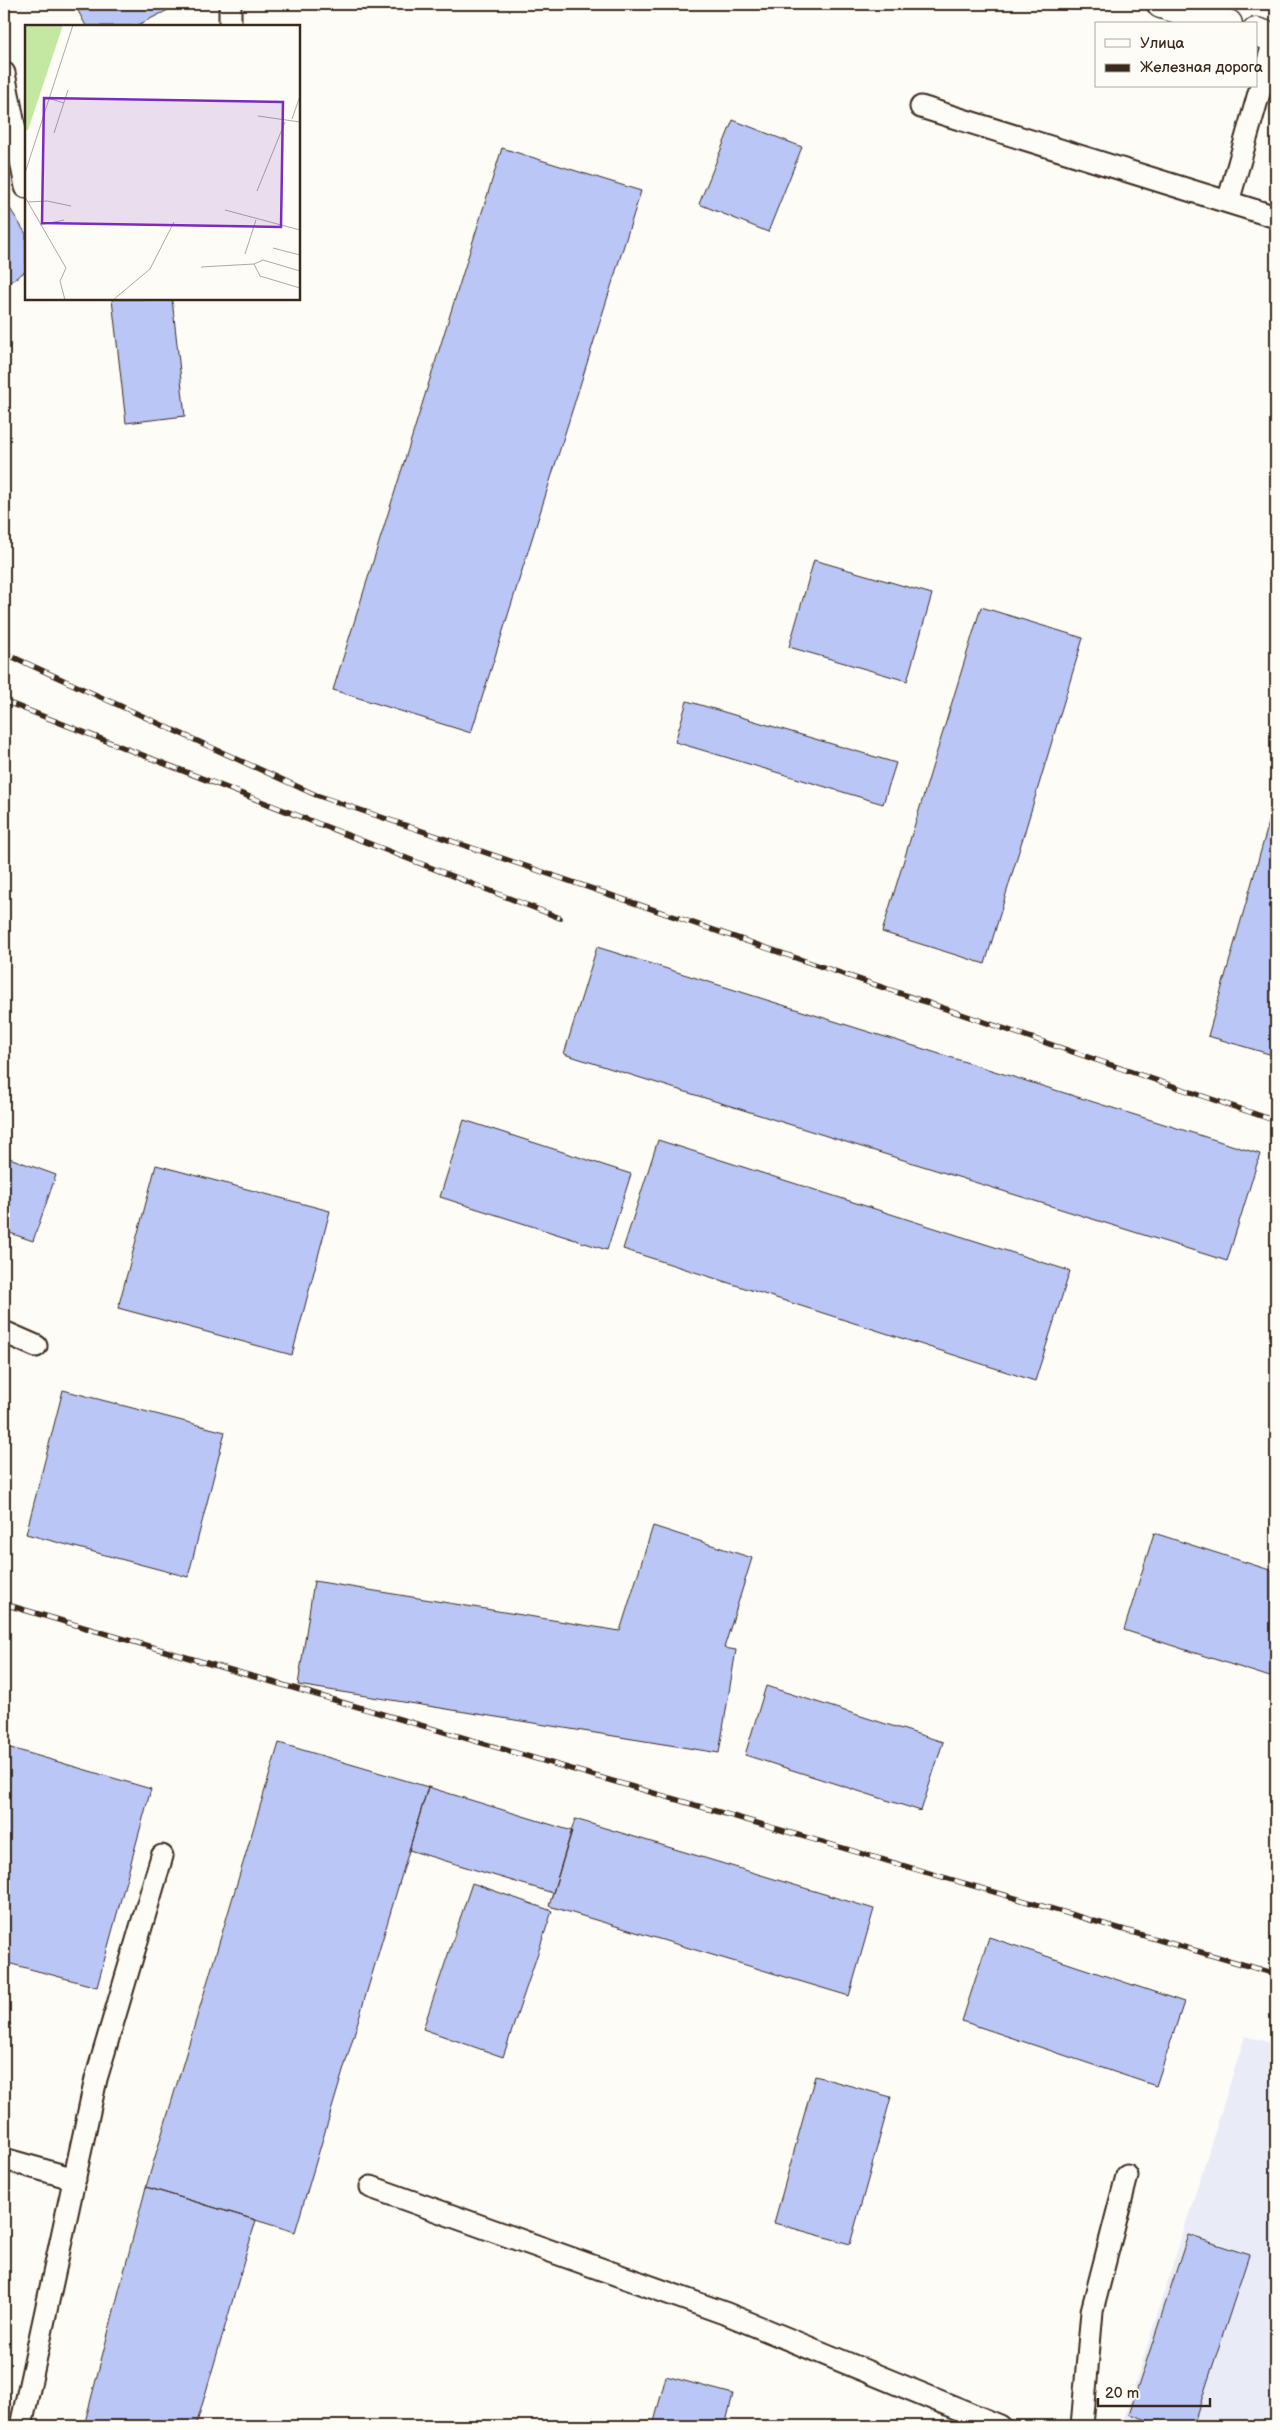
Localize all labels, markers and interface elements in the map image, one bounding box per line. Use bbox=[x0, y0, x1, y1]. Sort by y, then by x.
legend bbox=[1095, 22, 1258, 88]
inset map bbox=[25, 25, 300, 300]
text: Улица bbox=[1140, 34, 1185, 53]
text: Железная дорога bbox=[1140, 58, 1263, 77]
scale bar bbox=[1098, 2375, 1210, 2407]
text: 20 m bbox=[1105, 2384, 1139, 2403]

